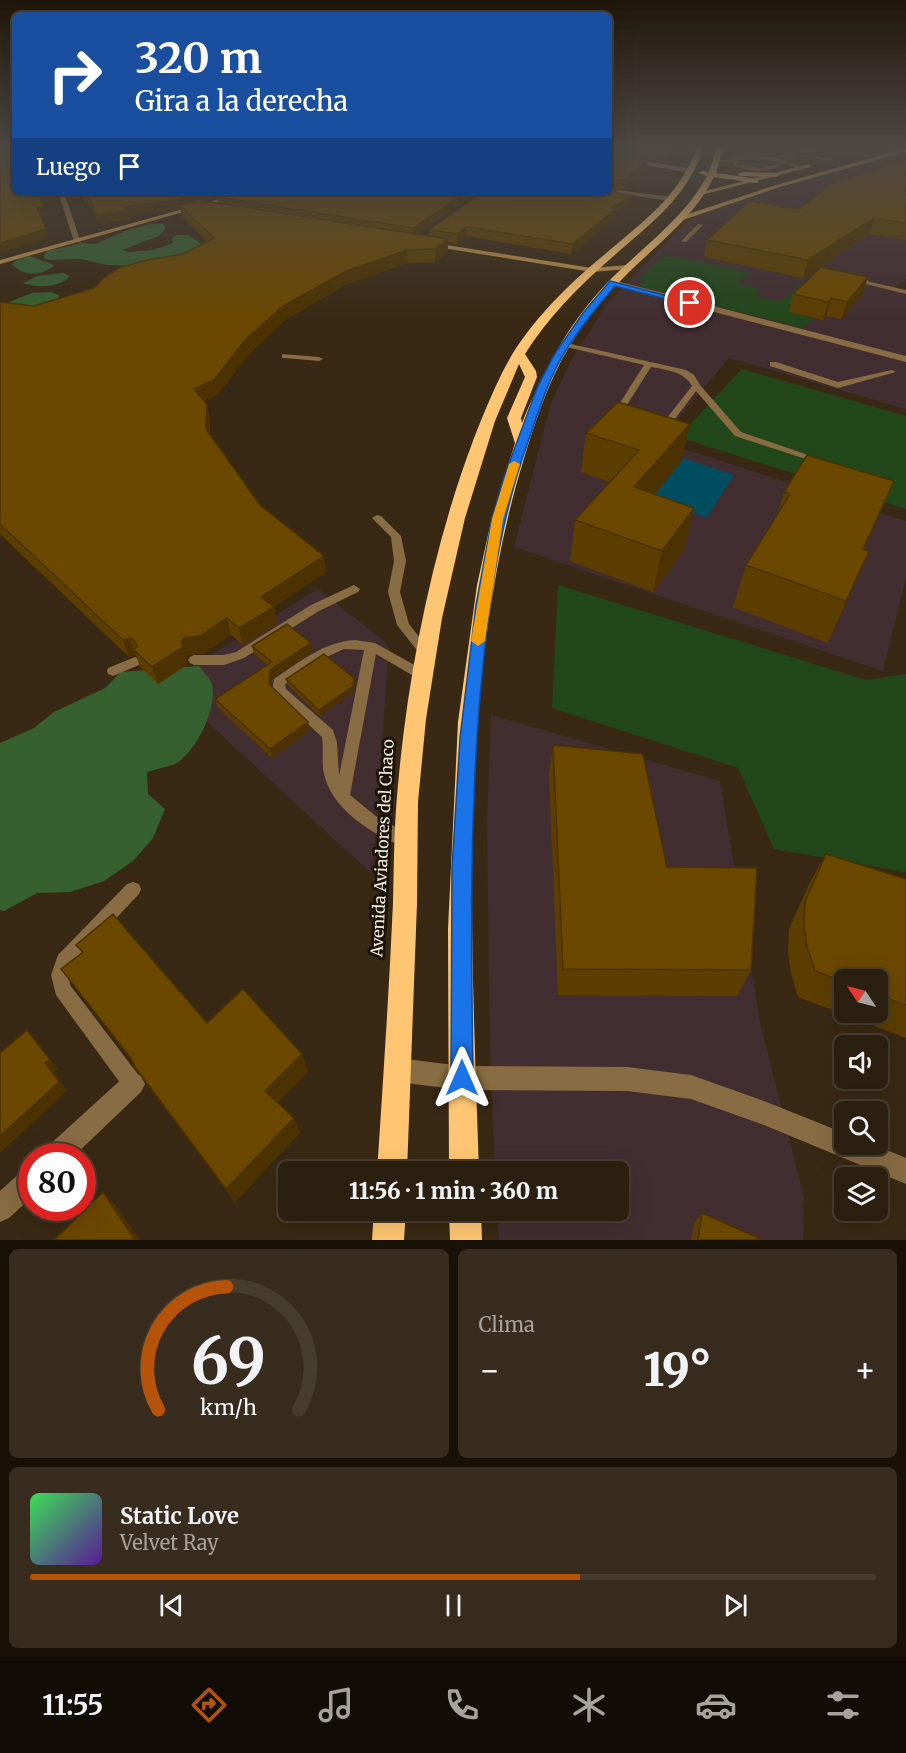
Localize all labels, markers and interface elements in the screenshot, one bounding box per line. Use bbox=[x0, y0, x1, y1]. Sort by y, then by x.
text: 320 m bbox=[135, 32, 262, 84]
icon: right bbox=[36, 36, 114, 114]
text: Gira a la derecha bbox=[135, 84, 348, 118]
icon: arrive bbox=[113, 150, 146, 183]
text: Luego bbox=[36, 153, 101, 181]
pin bbox=[664, 277, 715, 328]
icon: arrive bbox=[673, 286, 706, 319]
street label: Avenida Aviadores del Chaco bbox=[366, 738, 398, 959]
north arrow bbox=[834, 969, 888, 1023]
map controls bbox=[834, 969, 888, 1221]
button: sound bbox=[834, 1035, 888, 1089]
position arrow bbox=[430, 1046, 494, 1110]
button: search bbox=[834, 1101, 888, 1155]
speed limit sign: 80 bbox=[18, 1143, 96, 1221]
button: layers bbox=[834, 1167, 888, 1221]
text: 11:56 · 1 min · 360 m bbox=[349, 1177, 558, 1205]
text: Clima bbox=[479, 1312, 535, 1337]
text: 69 bbox=[191, 1323, 266, 1401]
text: 19° bbox=[643, 1342, 711, 1398]
text: − bbox=[479, 1350, 501, 1391]
text: + bbox=[854, 1350, 876, 1391]
text: km/h bbox=[200, 1395, 257, 1422]
text: Static Love bbox=[120, 1502, 239, 1530]
text: Velvet Ray bbox=[120, 1530, 219, 1555]
icon: previous bbox=[155, 1589, 188, 1622]
icon: pause bbox=[437, 1589, 470, 1622]
icon: next bbox=[719, 1589, 752, 1622]
icon: directions bbox=[188, 1684, 230, 1726]
icon: music bbox=[315, 1684, 357, 1726]
icon: phone bbox=[441, 1684, 483, 1726]
icon: climate bbox=[568, 1684, 610, 1726]
icon: car bbox=[695, 1684, 737, 1726]
icon: filters bbox=[822, 1684, 864, 1726]
text: 11:55 bbox=[42, 1688, 103, 1722]

